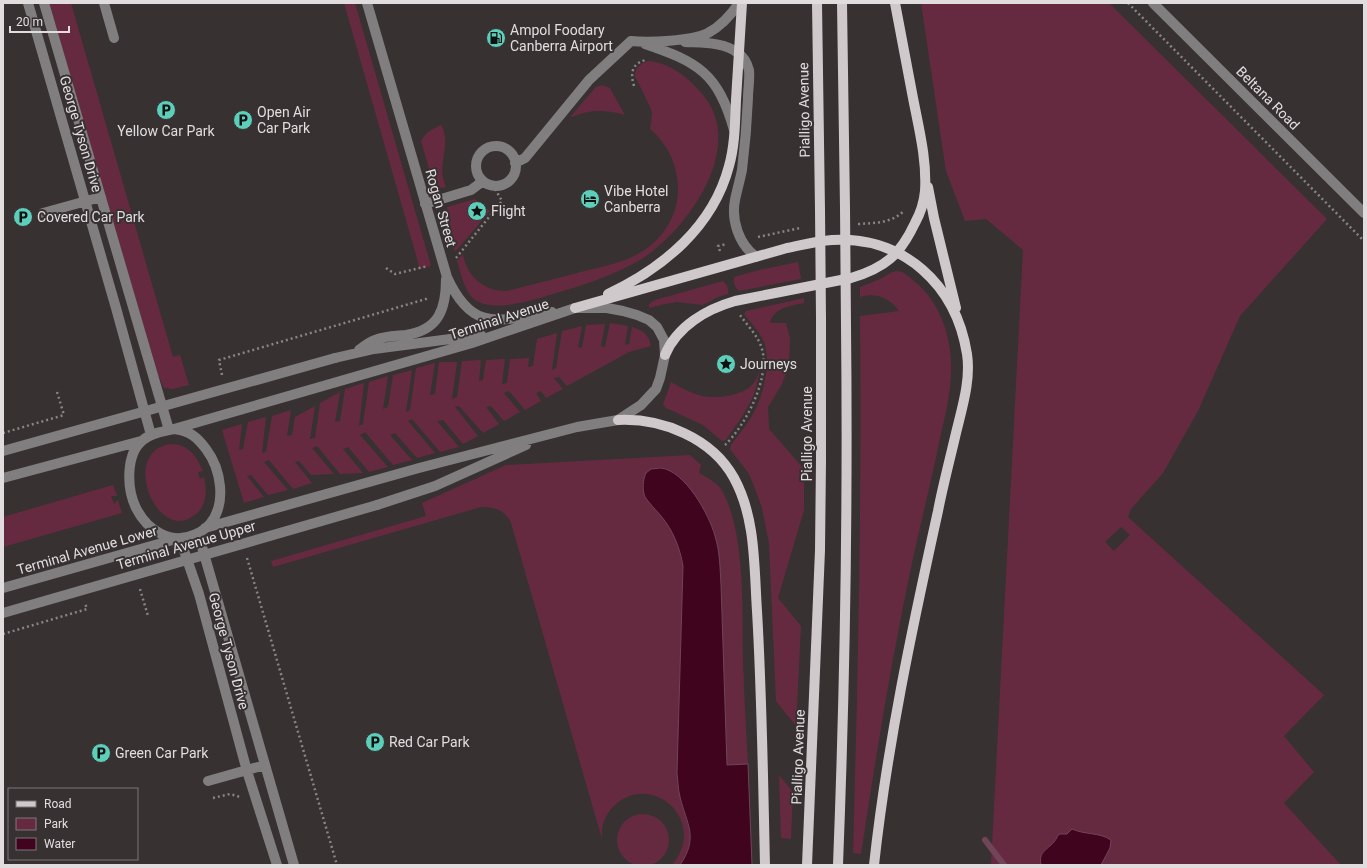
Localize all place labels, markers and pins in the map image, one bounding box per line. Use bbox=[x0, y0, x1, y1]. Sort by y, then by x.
place label: Ampol Foodary Canberra Airport bbox=[510, 22, 613, 54]
fuel station icon: Ampol Foodary Canberra Airport bbox=[485, 27, 507, 49]
parking icon: Yellow Car Park bbox=[155, 99, 177, 121]
place label: Open Air Car Park bbox=[257, 104, 311, 136]
parking icon: Open Air Car Park bbox=[232, 109, 254, 131]
place label: Yellow Car Park bbox=[117, 123, 216, 139]
place label: Vibe Hotel Canberra bbox=[604, 183, 668, 215]
hotel icon: Vibe Hotel Canberra bbox=[579, 188, 601, 210]
place icon: Flight bbox=[466, 200, 488, 222]
place label: Flight bbox=[491, 203, 526, 219]
parking icon: Covered Car Park bbox=[12, 206, 34, 228]
place label: Covered Car Park bbox=[37, 209, 146, 225]
place icon: Journeys bbox=[715, 353, 737, 375]
place label: Journeys bbox=[740, 356, 797, 372]
parking icon: Red Car Park bbox=[364, 731, 386, 753]
place label: Red Car Park bbox=[389, 734, 470, 750]
parking icon: Green Car Park bbox=[90, 742, 112, 764]
place label: Green Car Park bbox=[115, 745, 209, 761]

